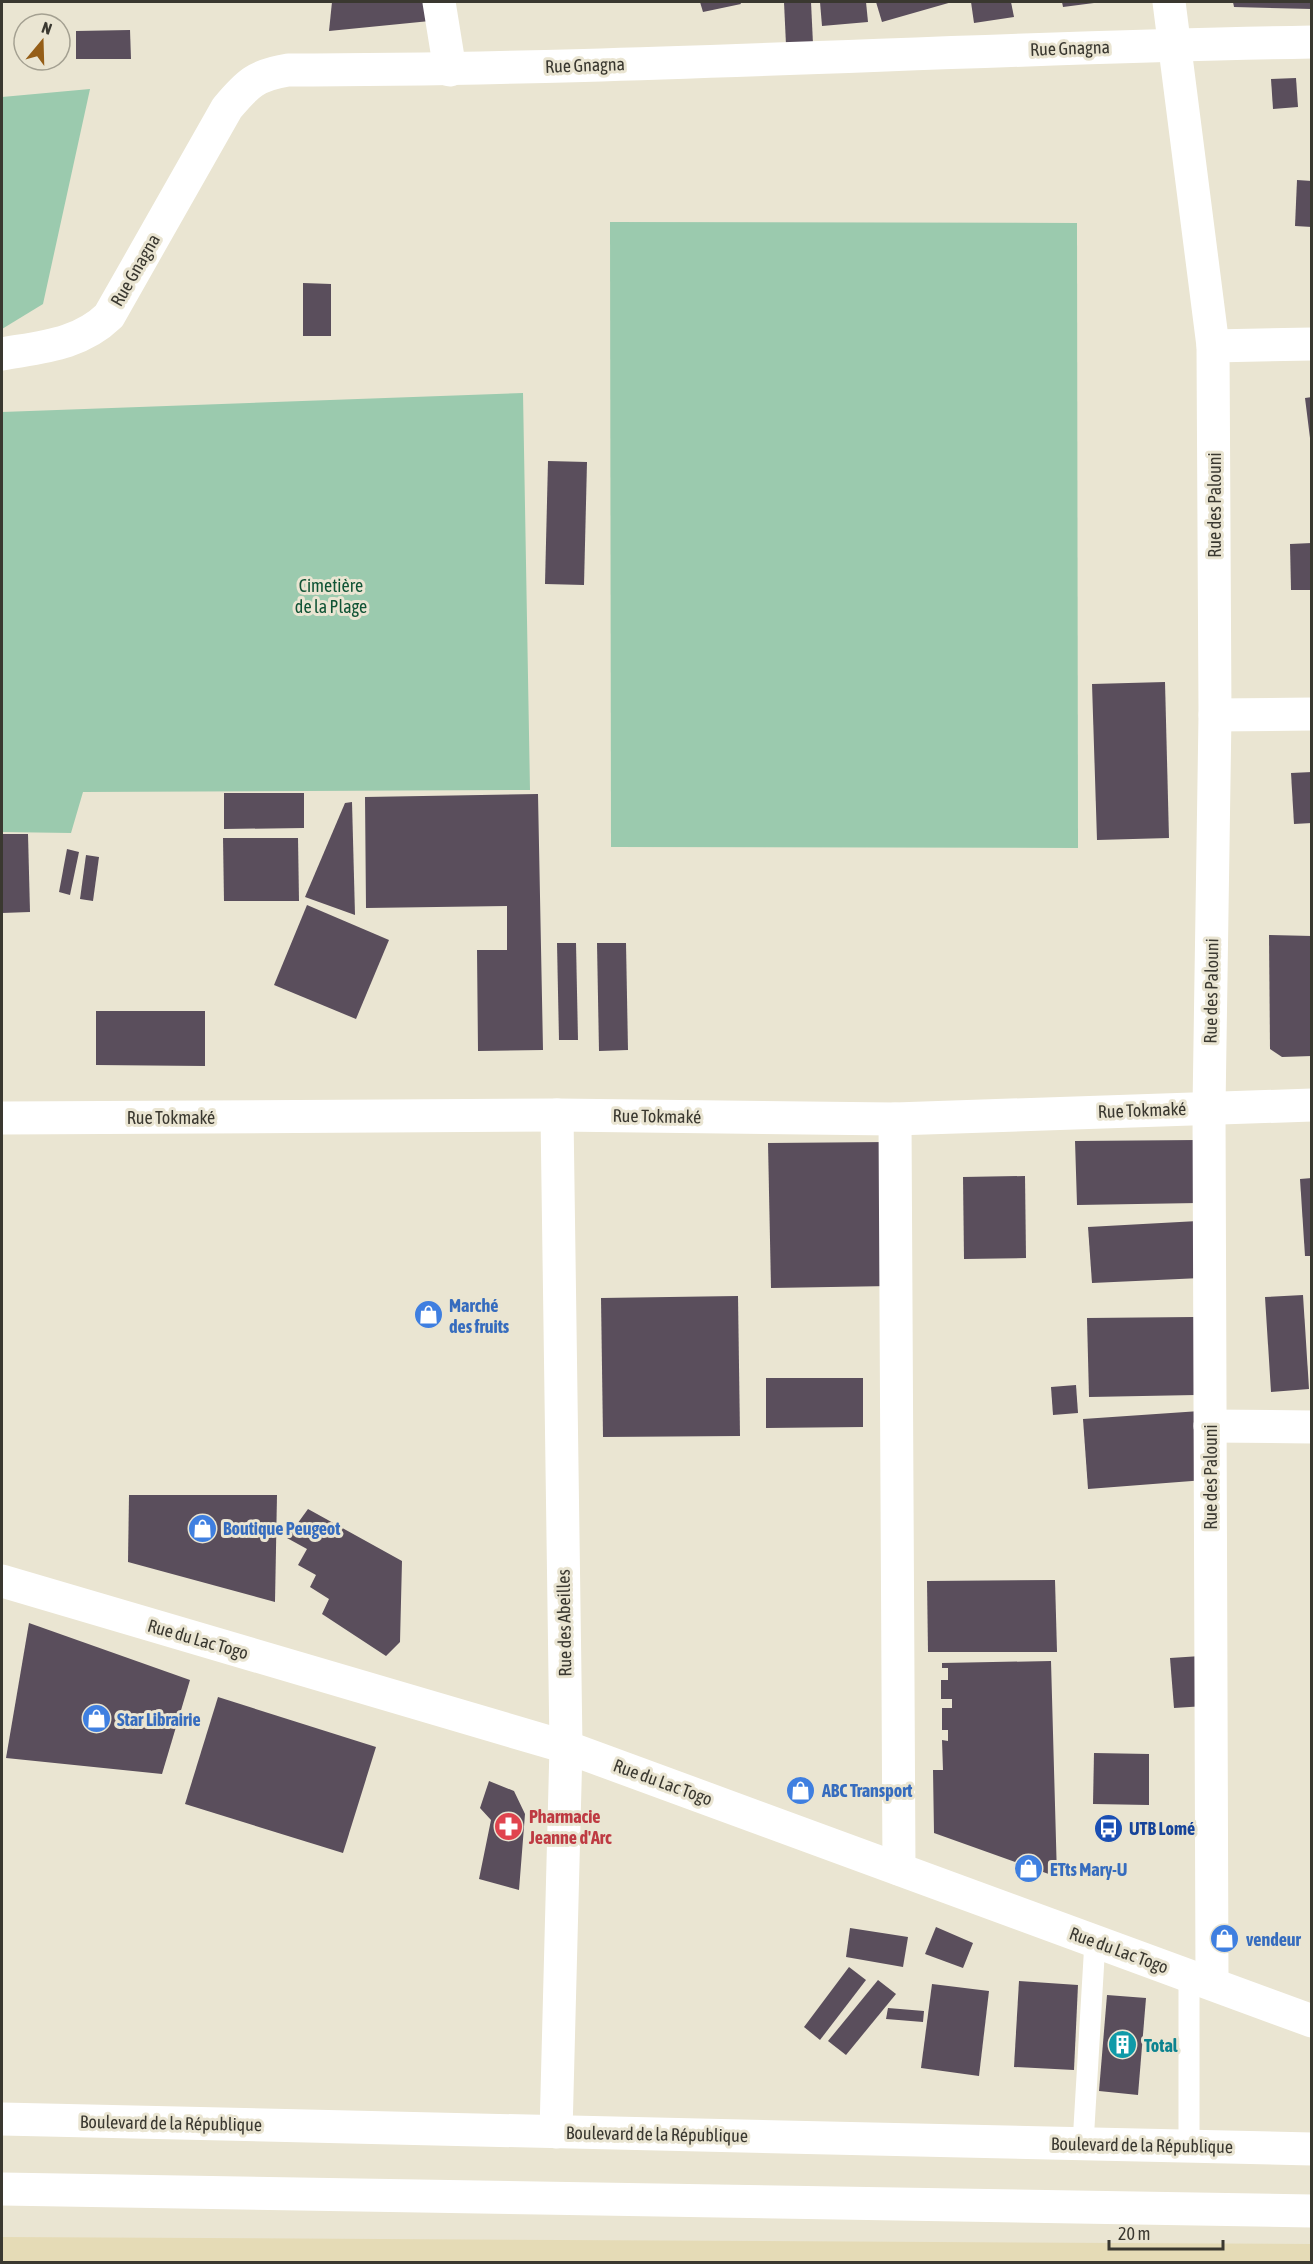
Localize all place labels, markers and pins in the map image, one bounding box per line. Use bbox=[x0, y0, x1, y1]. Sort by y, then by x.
place label: Marché des fruits bbox=[449, 1295, 510, 1337]
shop icon: Marché des fruits bbox=[412, 1299, 444, 1331]
shop icon: Boutique Peugeot bbox=[186, 1512, 218, 1544]
place label: Boutique Peugeot bbox=[223, 1518, 341, 1539]
shop icon: Star Librairie bbox=[80, 1703, 112, 1735]
place label: Star Librairie bbox=[117, 1709, 201, 1730]
shop icon: ABC Transport bbox=[785, 1774, 817, 1806]
place label: ABC Transport bbox=[821, 1780, 913, 1801]
place label: Pharmacie Jeanne d'Arc bbox=[528, 1806, 612, 1848]
pharmacy icon: Pharmacie Jeanne d'Arc bbox=[492, 1810, 524, 1842]
bus stop icon: UTB Lomé bbox=[1092, 1812, 1124, 1844]
place label: UTB Lomé bbox=[1129, 1818, 1195, 1839]
shop icon: ETts Mary-U bbox=[1013, 1853, 1045, 1885]
place label: ETts Mary-U bbox=[1050, 1859, 1128, 1880]
shop icon: vendeur bbox=[1209, 1923, 1241, 1955]
place label: vendeur bbox=[1246, 1929, 1302, 1950]
building icon: Total bbox=[1107, 2029, 1139, 2061]
place label: Total bbox=[1144, 2035, 1178, 2056]

